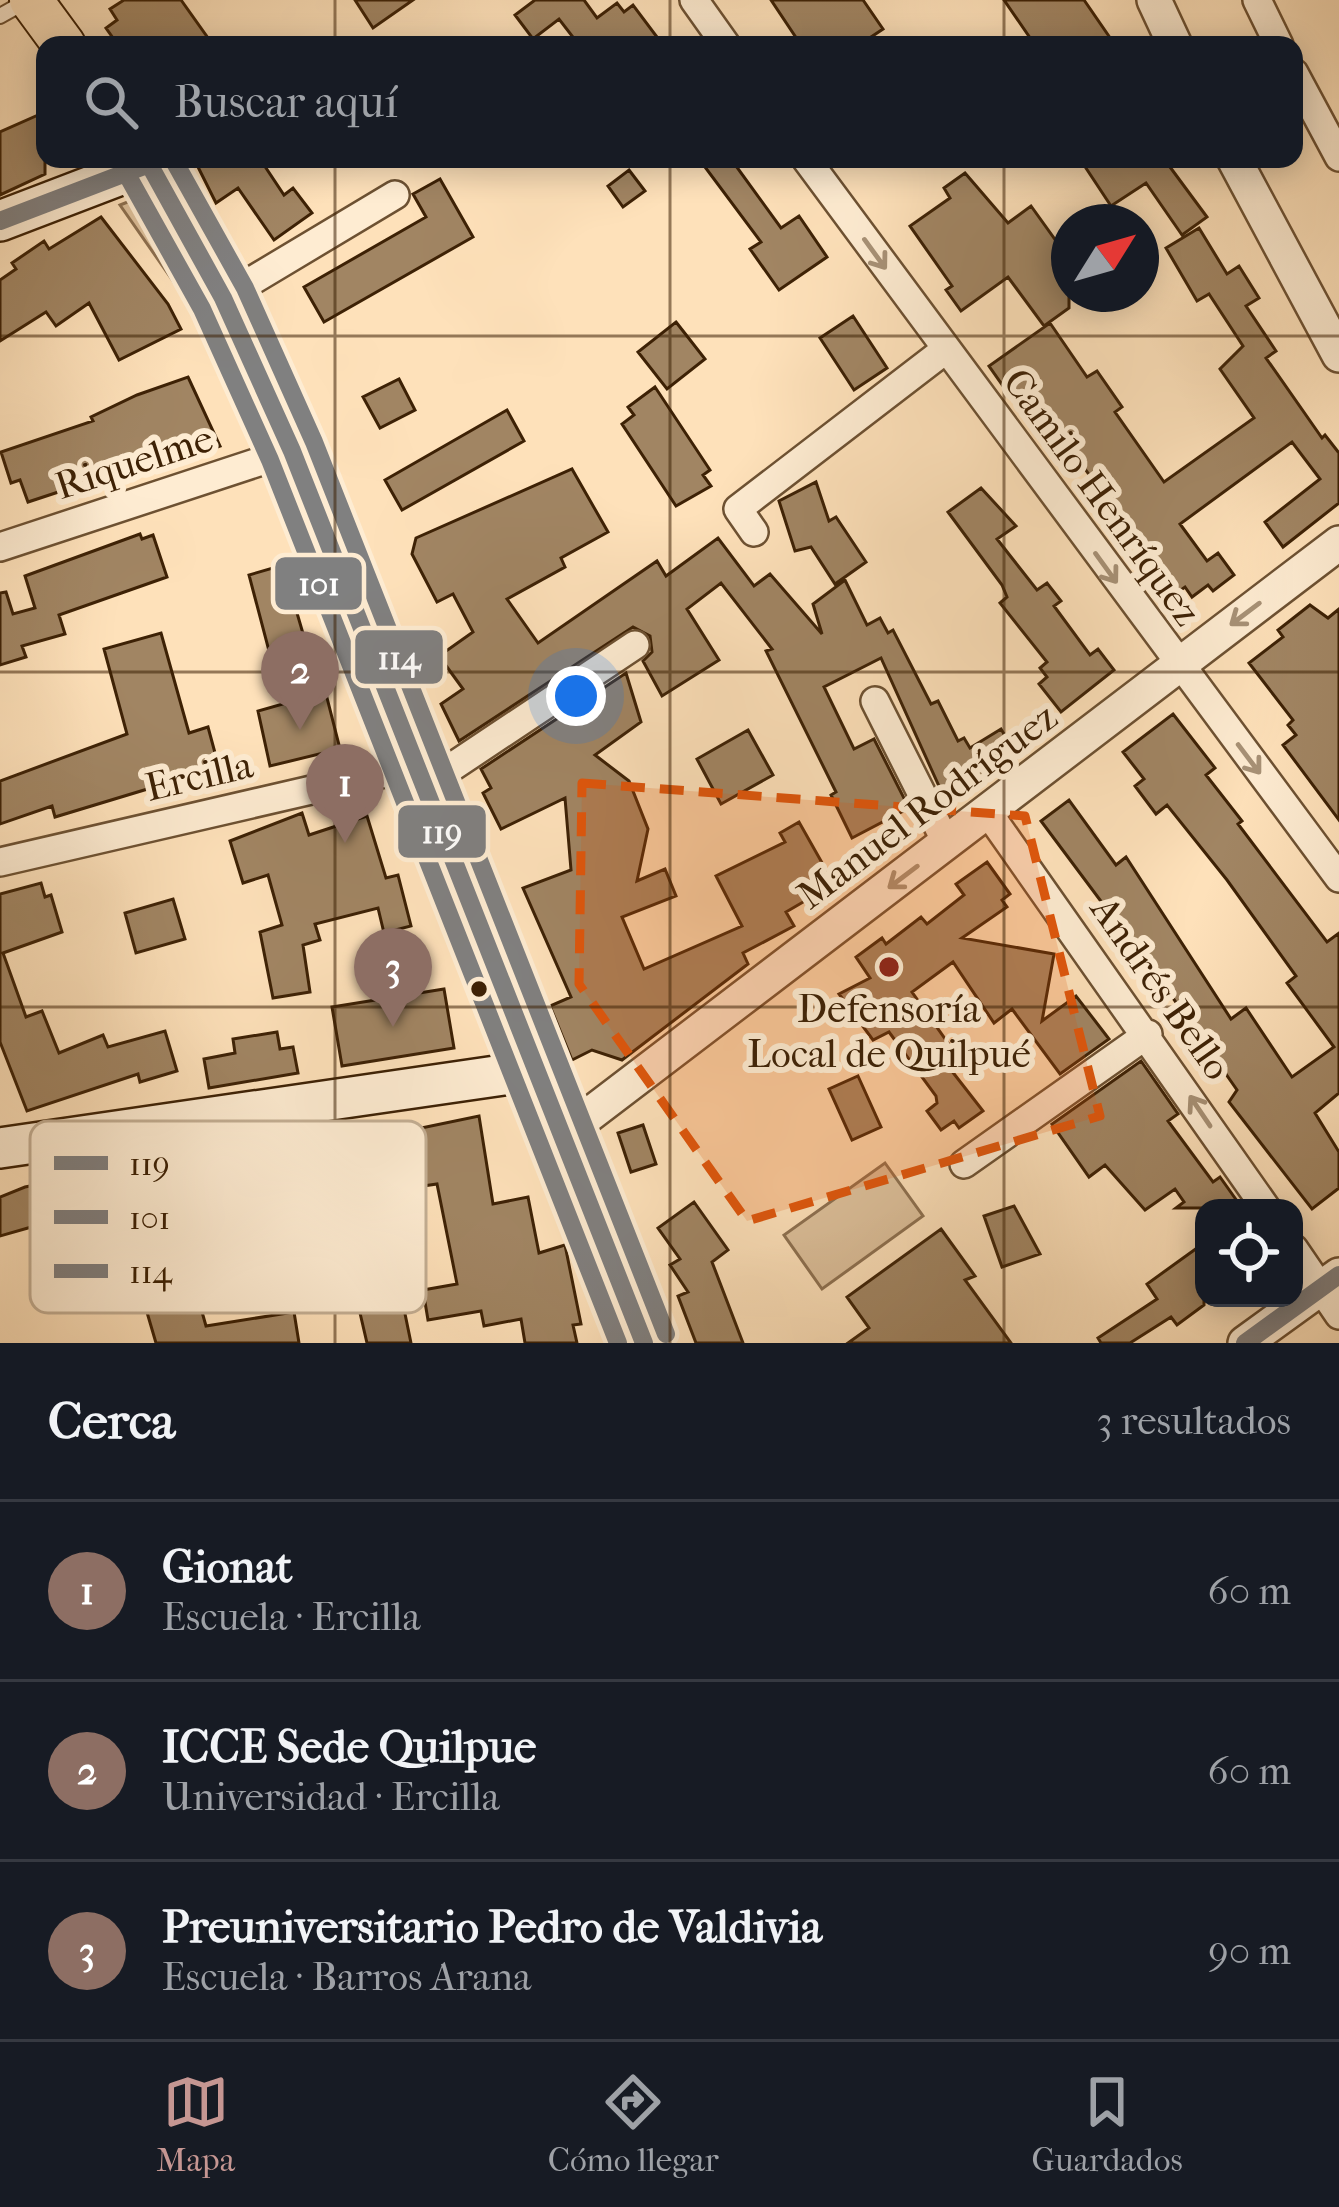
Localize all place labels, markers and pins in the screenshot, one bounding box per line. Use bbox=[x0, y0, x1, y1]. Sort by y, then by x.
pin: 2 bbox=[261, 631, 339, 730]
pin: 1 bbox=[306, 744, 384, 843]
pin: 3 bbox=[354, 928, 432, 1027]
marker: Defensoría Local de Quilpué bbox=[876, 954, 902, 980]
unlabelled marker bbox=[468, 978, 490, 1000]
place label: Defensoría Local de Quilpué bbox=[747, 986, 1031, 1077]

